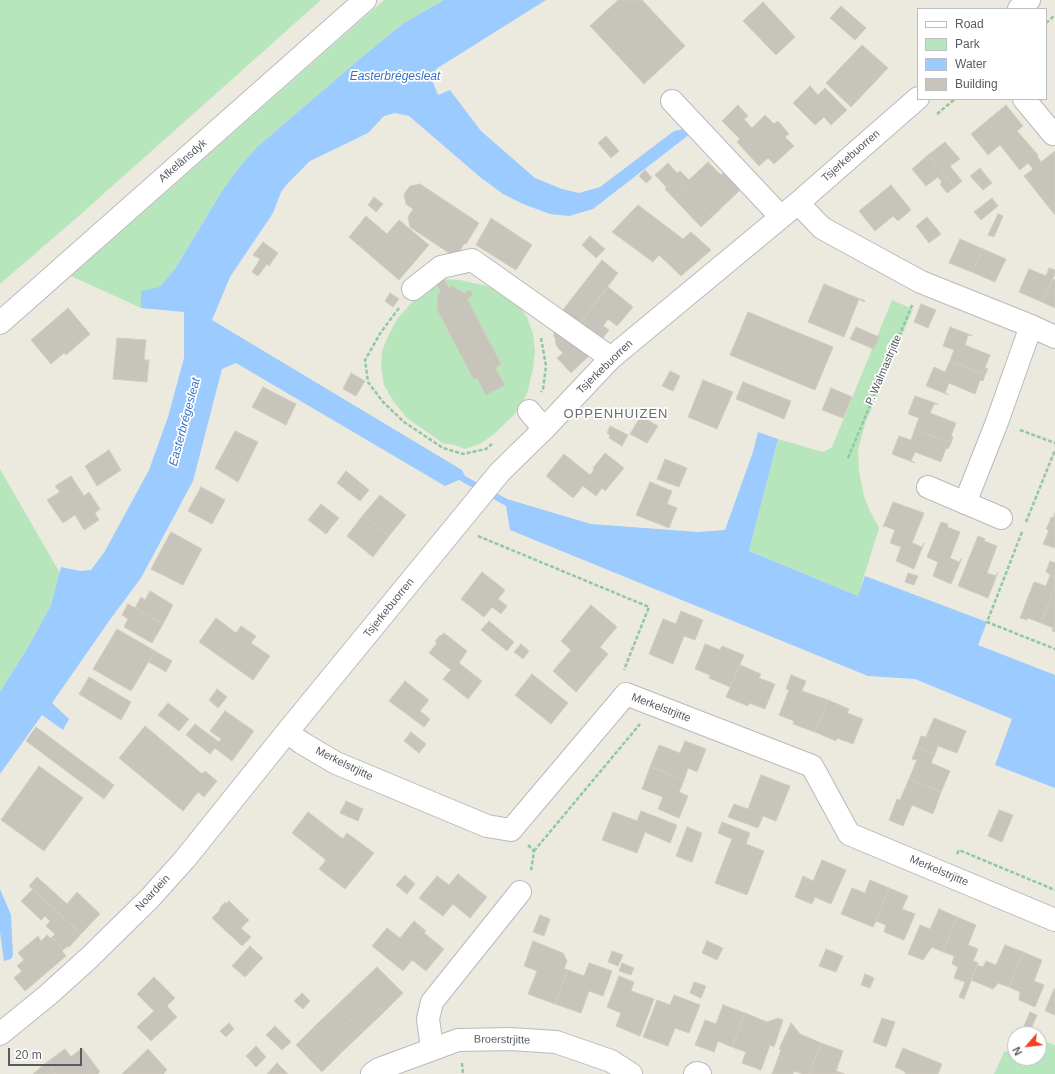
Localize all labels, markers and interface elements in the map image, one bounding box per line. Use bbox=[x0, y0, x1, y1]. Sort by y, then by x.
legend bbox=[917, 8, 1047, 100]
text: Road bbox=[955, 17, 984, 31]
text: Park bbox=[955, 37, 980, 51]
text: Water bbox=[955, 57, 987, 71]
water label: Easterbrégesleat bbox=[350, 70, 440, 84]
text: Building bbox=[955, 77, 998, 91]
street label: Tsjerkebuorren bbox=[819, 127, 883, 185]
street label: Afkelânsdyk bbox=[156, 137, 210, 185]
street label: P. Walmastrjitte bbox=[863, 333, 905, 407]
street label: Tsjerkebuorren bbox=[574, 337, 636, 397]
water label: Easterbrégesleat bbox=[166, 376, 204, 468]
district label: OPPENHUIZEN bbox=[564, 406, 668, 422]
street label: Tsjerkebuorren bbox=[361, 576, 417, 640]
street label: Merkelstrjitte bbox=[630, 691, 692, 725]
street label: Merkelstrjitte bbox=[313, 744, 375, 784]
street label: Merkelstrjitte bbox=[908, 853, 970, 889]
street label: Noardein bbox=[133, 872, 173, 914]
north arrow bbox=[1007, 1026, 1047, 1066]
street label: Broerstrjitte bbox=[474, 1033, 530, 1047]
scale bar bbox=[10, 1040, 84, 1066]
text: N bbox=[1010, 1045, 1024, 1057]
text: 20 m bbox=[15, 1048, 42, 1062]

